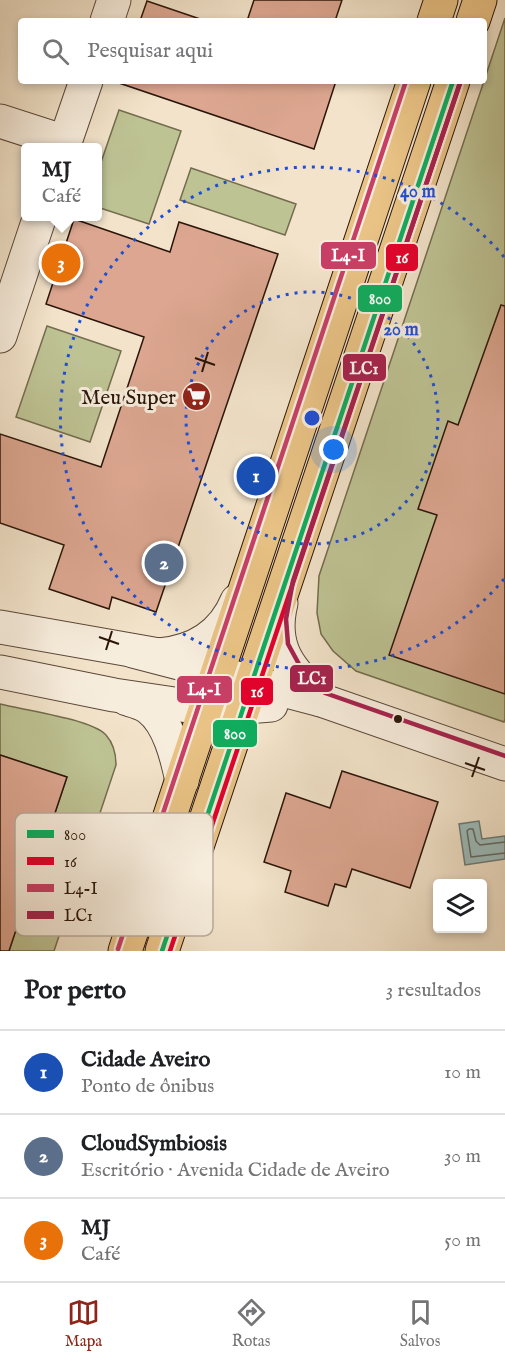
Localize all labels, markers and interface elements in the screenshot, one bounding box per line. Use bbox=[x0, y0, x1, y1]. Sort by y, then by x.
search box bbox=[18, 18, 487, 84]
icon: search bbox=[39, 35, 72, 68]
text: Pesquisar aqui bbox=[87, 37, 213, 65]
popup bbox=[21, 143, 102, 221]
text: MJ bbox=[42, 156, 71, 184]
text: 40 m bbox=[400, 181, 436, 204]
text: Café bbox=[42, 184, 81, 209]
pin: 3 bbox=[42, 240, 80, 286]
line badge: L4-I bbox=[320, 241, 377, 270]
line badge: 16 bbox=[385, 243, 419, 272]
text: L4-I bbox=[331, 247, 365, 267]
text: 16 bbox=[396, 249, 410, 269]
line badge: 800 bbox=[357, 284, 403, 313]
text: 800 bbox=[369, 290, 391, 310]
text: 20 m bbox=[383, 319, 419, 342]
line badge: LC1 bbox=[342, 353, 387, 382]
text: LC1 bbox=[350, 360, 378, 380]
supermarket icon: Meu Super bbox=[181, 381, 213, 413]
place label: Meu Super bbox=[81, 385, 176, 412]
centre of rings bbox=[302, 408, 322, 428]
your location bbox=[319, 435, 348, 464]
pin: 1 bbox=[236, 454, 276, 498]
pin: 2 bbox=[144, 540, 184, 586]
line badge: LC1 bbox=[289, 664, 334, 693]
text: LC1 bbox=[298, 670, 326, 690]
line badge: L4-I bbox=[176, 675, 233, 704]
line badge: 16 bbox=[240, 677, 274, 706]
text: L4-I bbox=[187, 681, 221, 701]
text: 16 bbox=[251, 683, 265, 703]
unlabelled marker bbox=[392, 713, 404, 725]
line badge: 800 bbox=[212, 719, 258, 748]
text: 800 bbox=[224, 725, 246, 745]
legend bbox=[15, 813, 213, 936]
text: 800 bbox=[64, 826, 86, 846]
text: 16 bbox=[64, 853, 77, 873]
map controls bbox=[433, 879, 487, 933]
button: layers bbox=[433, 879, 487, 933]
text: L4-I bbox=[64, 880, 98, 900]
text: LC1 bbox=[64, 907, 93, 927]
text: Por perto bbox=[24, 974, 126, 1007]
text: 3 resultados bbox=[386, 978, 481, 1003]
text: Cidade Aveiro bbox=[81, 1046, 210, 1074]
text: 1 bbox=[40, 1060, 47, 1085]
text: 10 m bbox=[444, 1060, 481, 1085]
text: Ponto de ônibus bbox=[81, 1074, 214, 1099]
text: CloudSymbiosis bbox=[81, 1130, 227, 1158]
text: 2 bbox=[39, 1144, 48, 1169]
text: 30 m bbox=[444, 1144, 481, 1169]
text: Escritório · Avenida Cidade de Aveiro bbox=[81, 1158, 390, 1183]
text: MJ bbox=[81, 1214, 111, 1242]
text: 3 bbox=[40, 1228, 47, 1253]
text: 50 m bbox=[444, 1228, 481, 1253]
text: Café bbox=[81, 1242, 120, 1267]
tab: Mapa bbox=[65, 1296, 102, 1352]
tab: Rotas bbox=[232, 1296, 270, 1352]
tab: Salvos bbox=[400, 1296, 440, 1352]

